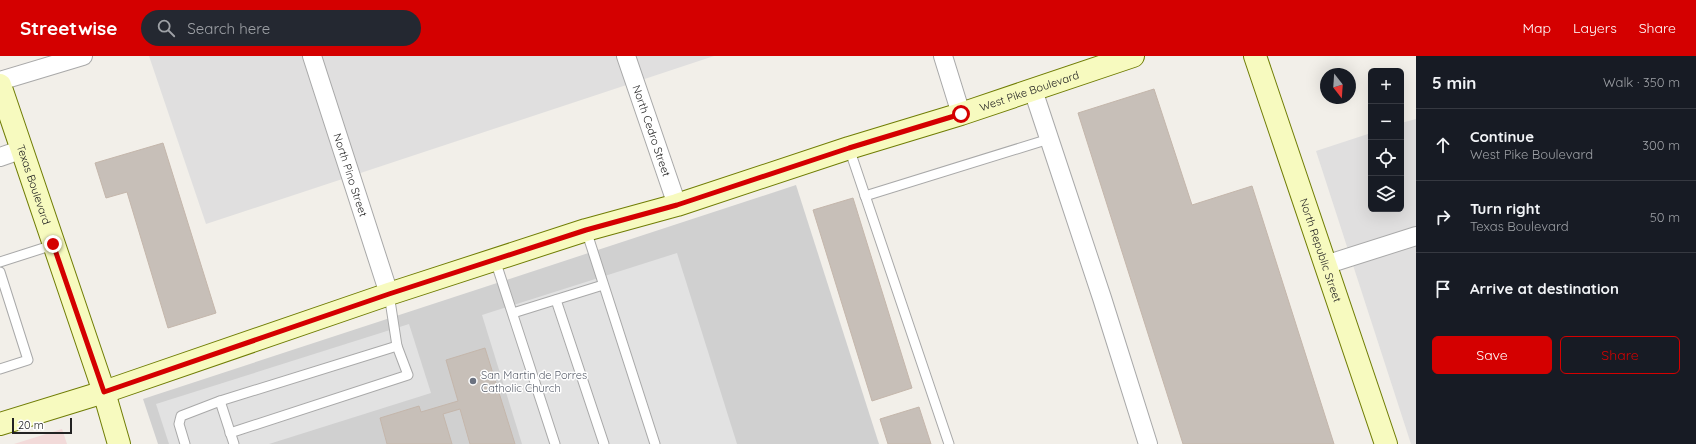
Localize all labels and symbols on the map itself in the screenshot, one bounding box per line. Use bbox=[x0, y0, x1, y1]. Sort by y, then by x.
street label: West Pike Boulevard bbox=[978, 68, 1081, 114]
north arrow bbox=[1320, 68, 1356, 104]
street label: North Cedro Street bbox=[629, 83, 674, 179]
route start bbox=[952, 105, 970, 123]
street label: North Pino Street bbox=[330, 131, 371, 219]
street label: Texas Boulevard bbox=[14, 143, 54, 226]
street label: North Republic Street bbox=[1297, 196, 1345, 304]
route end bbox=[44, 235, 62, 253]
place label: San Martin de Porres Catholic Church bbox=[481, 368, 587, 395]
marker: San Martin de Porres Catholic Church bbox=[468, 376, 478, 386]
scale bar bbox=[12, 416, 72, 435]

